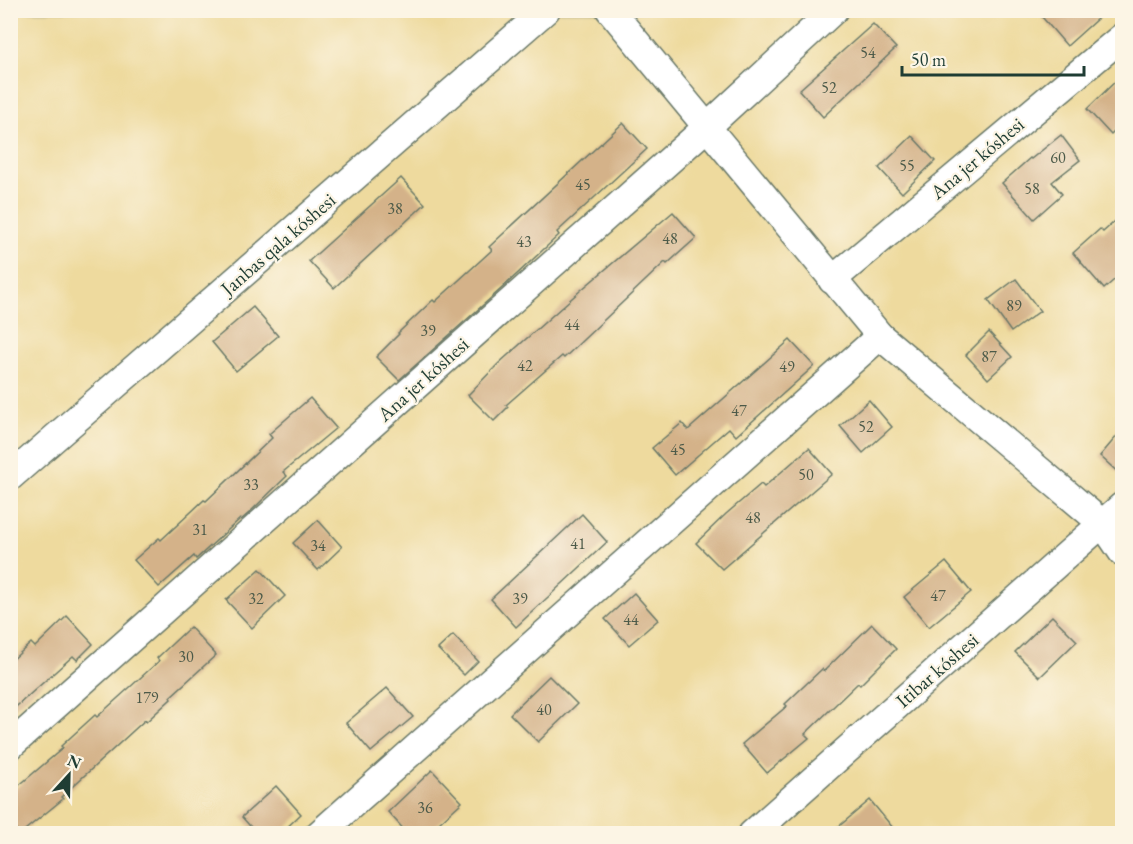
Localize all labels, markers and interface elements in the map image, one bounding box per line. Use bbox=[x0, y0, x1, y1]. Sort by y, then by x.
scale bar bbox=[902, 39, 1084, 77]
house number: 54 bbox=[860, 42, 876, 63]
text: 50 m bbox=[911, 48, 946, 71]
house number: 52 bbox=[821, 77, 837, 98]
street label: Ana jer kóshesi bbox=[924, 111, 1029, 205]
house number: 60 bbox=[1050, 147, 1066, 168]
house number: 55 bbox=[899, 155, 915, 176]
house number: 45 bbox=[575, 174, 591, 195]
house number: 58 bbox=[1024, 178, 1040, 199]
street label: Janbas qala kóshesi bbox=[214, 187, 341, 302]
house number: 38 bbox=[387, 198, 403, 219]
house number: 48 bbox=[662, 228, 678, 249]
house number: 43 bbox=[516, 231, 532, 252]
house number: 89 bbox=[1006, 295, 1022, 316]
house number: 44 bbox=[564, 314, 580, 335]
house number: 39 bbox=[420, 320, 436, 341]
street label: Ana jer kóshesi bbox=[371, 331, 474, 428]
house number: 87 bbox=[981, 346, 997, 367]
house number: 42 bbox=[517, 355, 533, 376]
house number: 49 bbox=[779, 356, 795, 377]
house number: 47 bbox=[731, 400, 747, 421]
house number: 52 bbox=[858, 416, 874, 437]
house number: 45 bbox=[670, 439, 686, 460]
house number: 50 bbox=[798, 464, 814, 485]
house number: 33 bbox=[243, 474, 259, 495]
house number: 48 bbox=[745, 507, 761, 528]
house number: 31 bbox=[192, 519, 208, 540]
house number: 41 bbox=[570, 533, 586, 554]
house number: 34 bbox=[310, 535, 326, 556]
house number: 47 bbox=[930, 585, 946, 606]
house number: 32 bbox=[248, 588, 264, 609]
house number: 39 bbox=[512, 588, 528, 609]
house number: 44 bbox=[623, 609, 639, 630]
street label: Itibar kóshesi bbox=[890, 627, 984, 713]
house number: 30 bbox=[178, 646, 194, 667]
house number: 179 bbox=[135, 687, 159, 708]
house number: 40 bbox=[536, 699, 552, 720]
north arrow bbox=[39, 745, 99, 805]
text: N bbox=[64, 749, 84, 774]
house number: 36 bbox=[417, 797, 433, 818]

